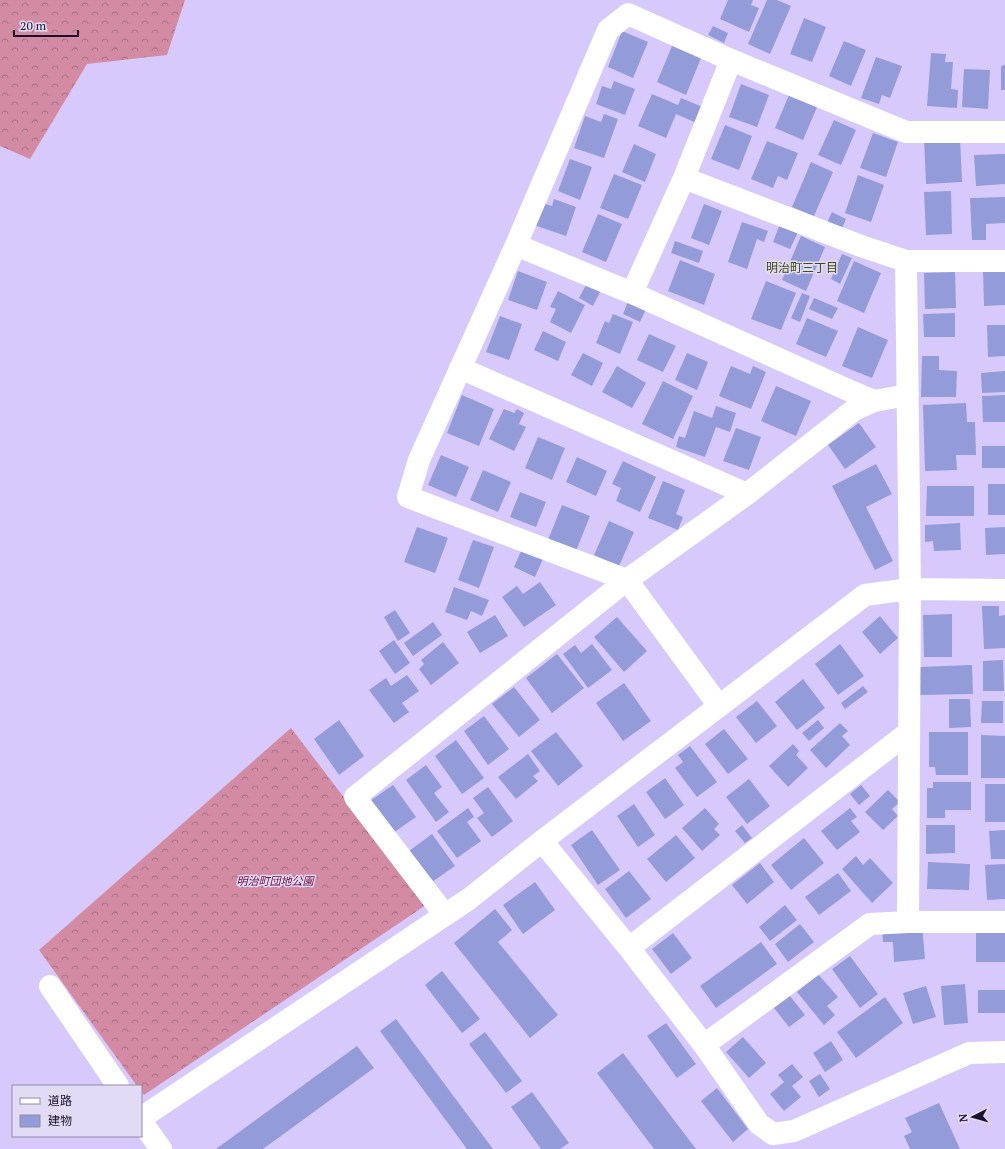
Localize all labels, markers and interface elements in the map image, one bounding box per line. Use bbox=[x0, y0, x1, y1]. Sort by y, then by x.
scale bar bbox=[14, 12, 78, 38]
text: 20 m bbox=[20, 18, 47, 33]
district label: 明治町三丁目 bbox=[766, 260, 838, 275]
park label: 明治町団地公園 bbox=[237, 874, 315, 888]
legend bbox=[12, 1085, 142, 1137]
text: 道路 bbox=[48, 1093, 72, 1108]
north arrow bbox=[953, 1097, 993, 1137]
text: 建物 bbox=[48, 1113, 72, 1128]
text: N bbox=[956, 1113, 970, 1123]

